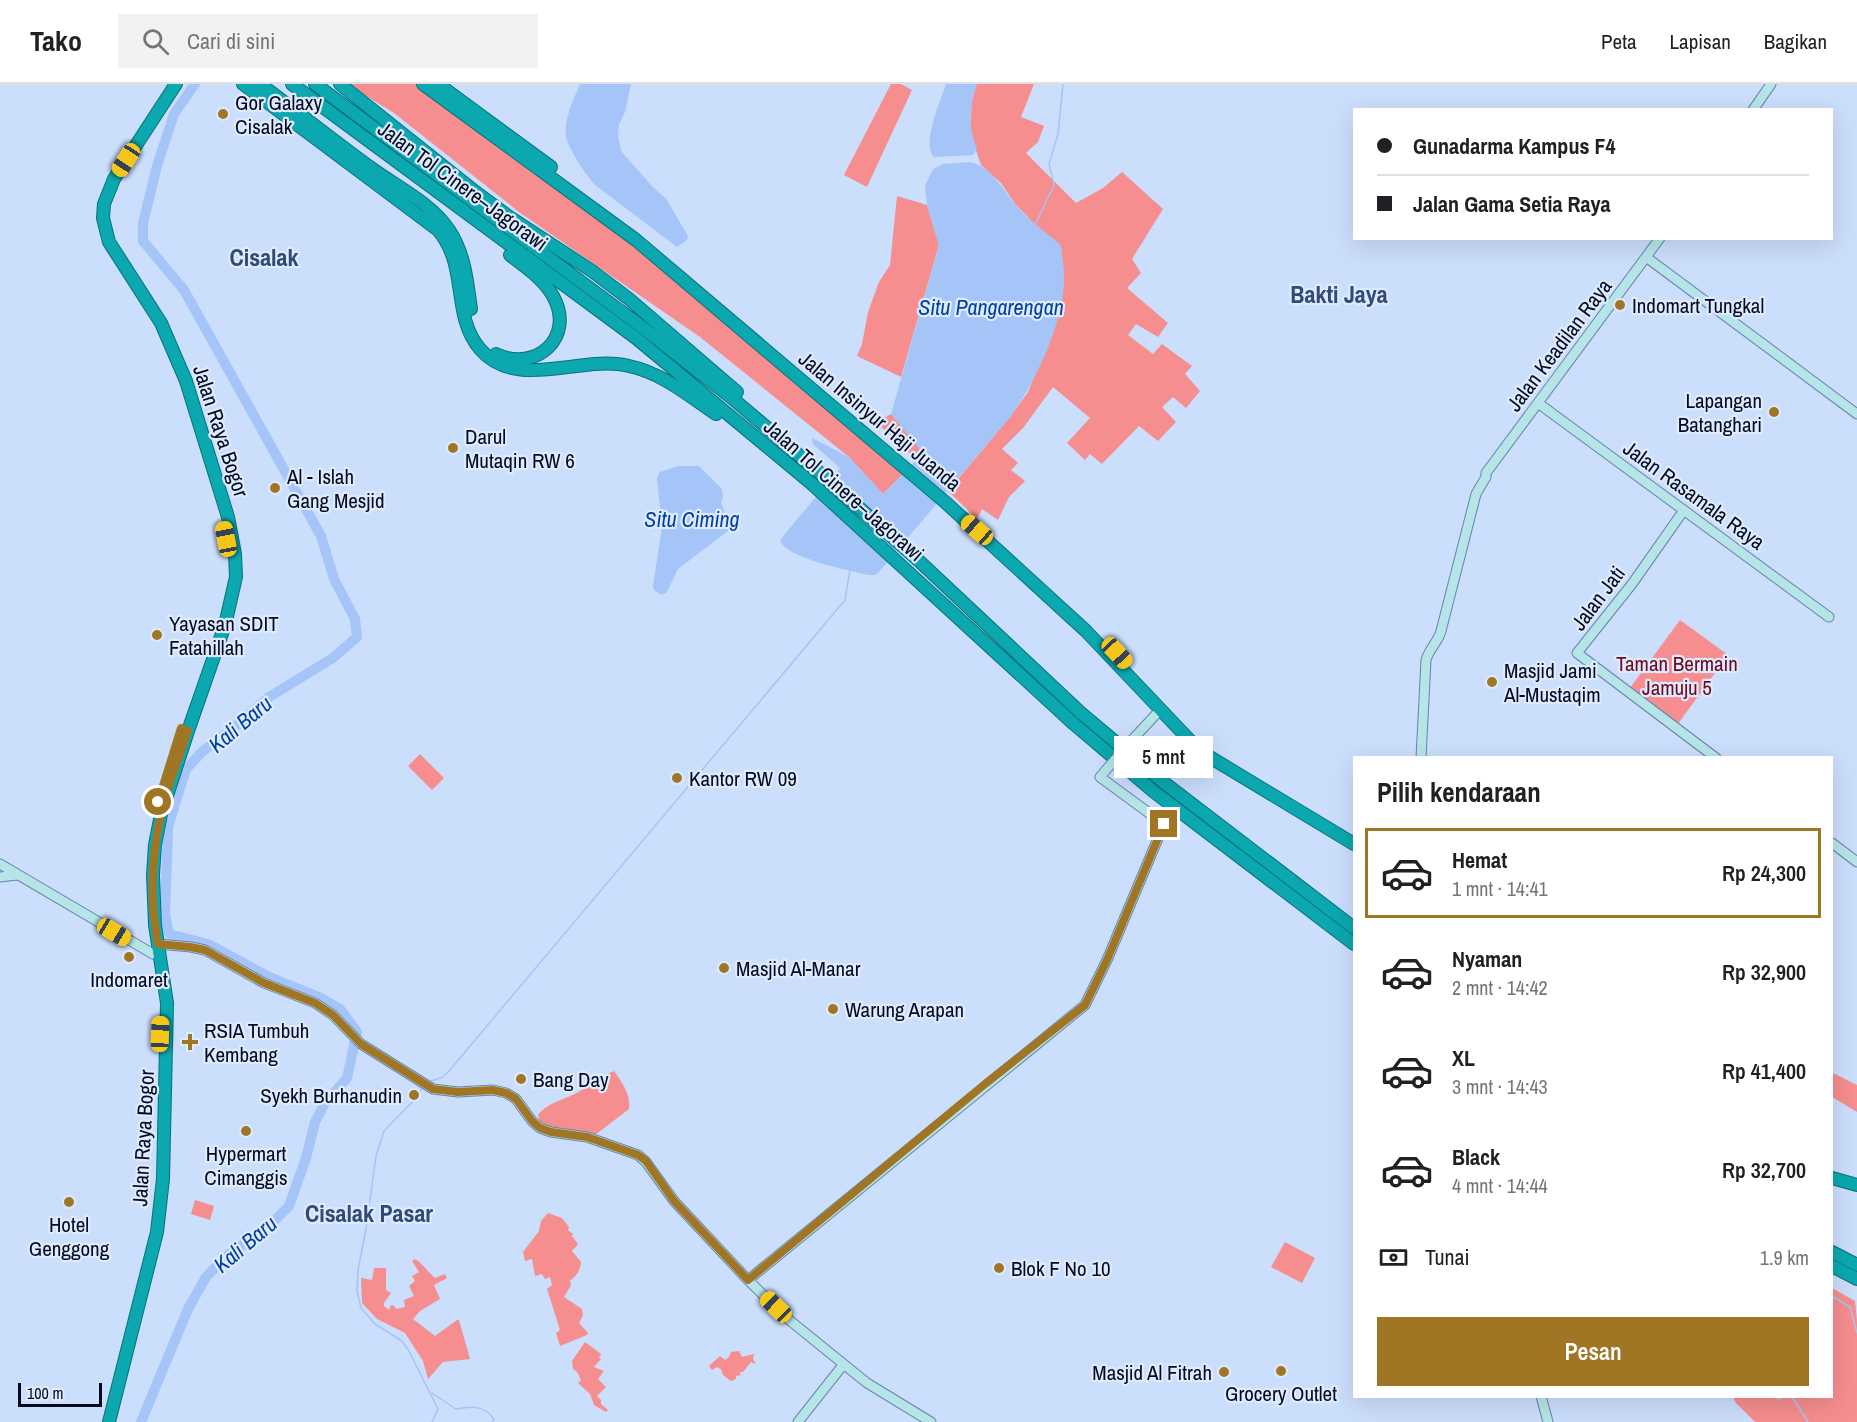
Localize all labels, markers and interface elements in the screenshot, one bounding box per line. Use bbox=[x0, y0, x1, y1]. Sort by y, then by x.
search box bbox=[118, 14, 538, 68]
text: Tako bbox=[30, 22, 82, 60]
icon: search bbox=[139, 25, 172, 58]
text: Cari di sini bbox=[187, 26, 275, 56]
text: Peta bbox=[1601, 27, 1637, 56]
text: Lapisan bbox=[1670, 27, 1731, 56]
text: Bagikan bbox=[1764, 27, 1827, 56]
place label: Gor Galaxy Cisalak bbox=[235, 88, 322, 141]
marker: Gor Galaxy Cisalak bbox=[216, 107, 230, 121]
street label: Jalan Tol Cinere–Jagorawi bbox=[372, 114, 554, 258]
text: Gunadarma Kampus F4 bbox=[1413, 131, 1616, 161]
car bbox=[109, 140, 143, 180]
text: Jalan Gama Setia Raya bbox=[1413, 189, 1611, 219]
district label: Cisalak bbox=[230, 241, 299, 273]
street label: Jalan Keadilan Raya bbox=[1500, 272, 1619, 417]
district label: Bakti Jaya bbox=[1290, 278, 1388, 310]
place label: Indomart Tungkal bbox=[1632, 291, 1764, 320]
water label: Situ Pangarengan bbox=[918, 292, 1064, 322]
marker: Indomart Tungkal bbox=[1613, 298, 1627, 312]
street label: Jalan Insinyur Haji Juanda bbox=[793, 344, 968, 498]
street label: Jalan Raya Bogor bbox=[186, 361, 256, 501]
place label: Lapangan Batanghari bbox=[1678, 386, 1762, 439]
marker: Lapangan Batanghari bbox=[1767, 405, 1781, 419]
street label: Jalan Tol Cinere–Jagorawi bbox=[758, 412, 930, 568]
place label: Darul Mutaqin RW 6 bbox=[465, 422, 575, 475]
street label: Jalan Rasamala Raya bbox=[1617, 434, 1771, 556]
marker: Darul Mutaqin RW 6 bbox=[446, 441, 460, 455]
place label: Al - Islah Gang Mesjid bbox=[286, 462, 385, 515]
marker: Al - Islah Gang Mesjid bbox=[268, 481, 282, 495]
water label: Situ Ciming bbox=[644, 504, 740, 534]
car bbox=[958, 511, 996, 549]
car bbox=[214, 520, 238, 558]
street label: Jalan Jati bbox=[1564, 560, 1632, 636]
place label: Yayasan SDIT Fatahillah bbox=[169, 609, 279, 662]
marker: Yayasan SDIT Fatahillah bbox=[150, 628, 164, 642]
car bbox=[1098, 634, 1136, 672]
park label: Taman Bermain Jamuju 5 bbox=[1616, 649, 1738, 702]
place label: Masjid Jami Al-Mustaqim bbox=[1503, 656, 1601, 709]
marker: Masjid Jami Al-Mustaqim bbox=[1485, 675, 1499, 689]
water label: Kali Baru bbox=[202, 689, 278, 759]
callout: 5 mnt bbox=[1114, 737, 1214, 779]
text: 5 mnt bbox=[1142, 743, 1185, 770]
place label: Kantor RW 09 bbox=[689, 764, 797, 793]
marker: Kantor RW 09 bbox=[670, 771, 684, 785]
text: Pilih kendaraan bbox=[1377, 774, 1541, 810]
route start bbox=[144, 788, 171, 815]
route end bbox=[1150, 810, 1177, 837]
text: Hemat bbox=[1452, 845, 1507, 875]
icon: car bbox=[1380, 846, 1434, 900]
text: Rp 24,300 bbox=[1722, 858, 1806, 888]
text: 1 mnt · 14:41 bbox=[1452, 875, 1548, 902]
car bbox=[94, 915, 134, 949]
text: Nyaman bbox=[1452, 944, 1522, 974]
icon: car bbox=[1380, 945, 1434, 999]
marker: Indomaret bbox=[122, 950, 136, 964]
place label: Masjid Al-Manar bbox=[736, 954, 861, 983]
text: Rp 32,900 bbox=[1722, 957, 1806, 987]
marker: Masjid Al-Manar bbox=[717, 961, 731, 975]
place label: Indomaret bbox=[90, 965, 168, 994]
text: 2 mnt · 14:42 bbox=[1452, 974, 1548, 1001]
place label: Warung Arapan bbox=[845, 995, 964, 1024]
marker: Warung Arapan bbox=[826, 1002, 840, 1016]
car bbox=[150, 1016, 170, 1052]
place label: RSIA Tumbuh Kembang bbox=[204, 1016, 309, 1069]
marker: RSIA Tumbuh Kembang bbox=[181, 1033, 199, 1051]
text: XL bbox=[1452, 1043, 1475, 1073]
icon: car bbox=[1380, 1044, 1434, 1098]
text: Rp 41,400 bbox=[1722, 1056, 1806, 1086]
place label: Bang Day bbox=[533, 1065, 609, 1094]
street label: Jalan Raya Bogor bbox=[125, 1069, 161, 1207]
marker: Bang Day bbox=[514, 1072, 528, 1086]
text: 3 mnt · 14:43 bbox=[1452, 1073, 1548, 1100]
place label: Syekh Burhanudin bbox=[260, 1081, 402, 1110]
marker: Syekh Burhanudin bbox=[407, 1088, 421, 1102]
marker: Hypermart Cimanggis bbox=[239, 1124, 253, 1138]
place label: Hypermart Cimanggis bbox=[204, 1139, 288, 1192]
text: Black bbox=[1452, 1142, 1500, 1172]
icon: car bbox=[1380, 1143, 1434, 1197]
text: Rp 32,700 bbox=[1722, 1155, 1806, 1185]
text: 4 mnt · 14:44 bbox=[1452, 1172, 1548, 1199]
marker: Hotel Genggong bbox=[62, 1195, 76, 1209]
district label: Cisalak Pasar bbox=[305, 1197, 433, 1229]
water label: Kali Baru bbox=[207, 1209, 283, 1279]
place label: Hotel Genggong bbox=[29, 1210, 110, 1263]
icon: cash bbox=[1377, 1241, 1410, 1274]
text: Tunai bbox=[1425, 1242, 1470, 1272]
text: 1.9 km bbox=[1760, 1244, 1809, 1271]
place label: Blok F No 10 bbox=[1011, 1254, 1111, 1283]
marker: Blok F No 10 bbox=[992, 1261, 1006, 1275]
car bbox=[757, 1288, 795, 1326]
button: Pesan bbox=[1377, 1317, 1809, 1386]
place label: Masjid Al Fitrah bbox=[1092, 1358, 1212, 1387]
marker: Grocery Outlet bbox=[1274, 1364, 1288, 1378]
marker: Masjid Al Fitrah bbox=[1217, 1365, 1231, 1379]
place label: Grocery Outlet bbox=[1225, 1379, 1337, 1408]
scale bar bbox=[18, 1380, 102, 1408]
text: 100 m bbox=[27, 1382, 63, 1404]

